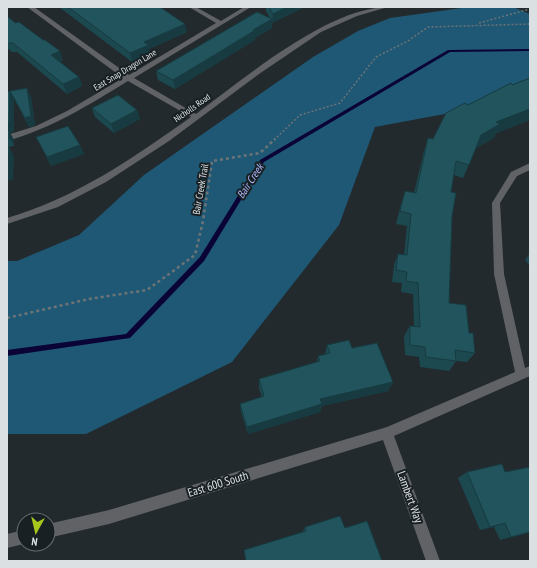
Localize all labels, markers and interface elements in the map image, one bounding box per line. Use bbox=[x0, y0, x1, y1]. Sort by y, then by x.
street label: East Snap Dragon Lane bbox=[91, 46, 158, 93]
street label: Nicholls Road bbox=[171, 91, 212, 124]
water label: Bair Creek bbox=[234, 160, 267, 201]
street label: Bair Creek Trail bbox=[190, 162, 211, 216]
street label: East 600 South bbox=[186, 467, 250, 500]
street label: Lambert Way bbox=[394, 469, 427, 525]
north arrow bbox=[16, 512, 56, 552]
text: N bbox=[31, 535, 39, 549]

